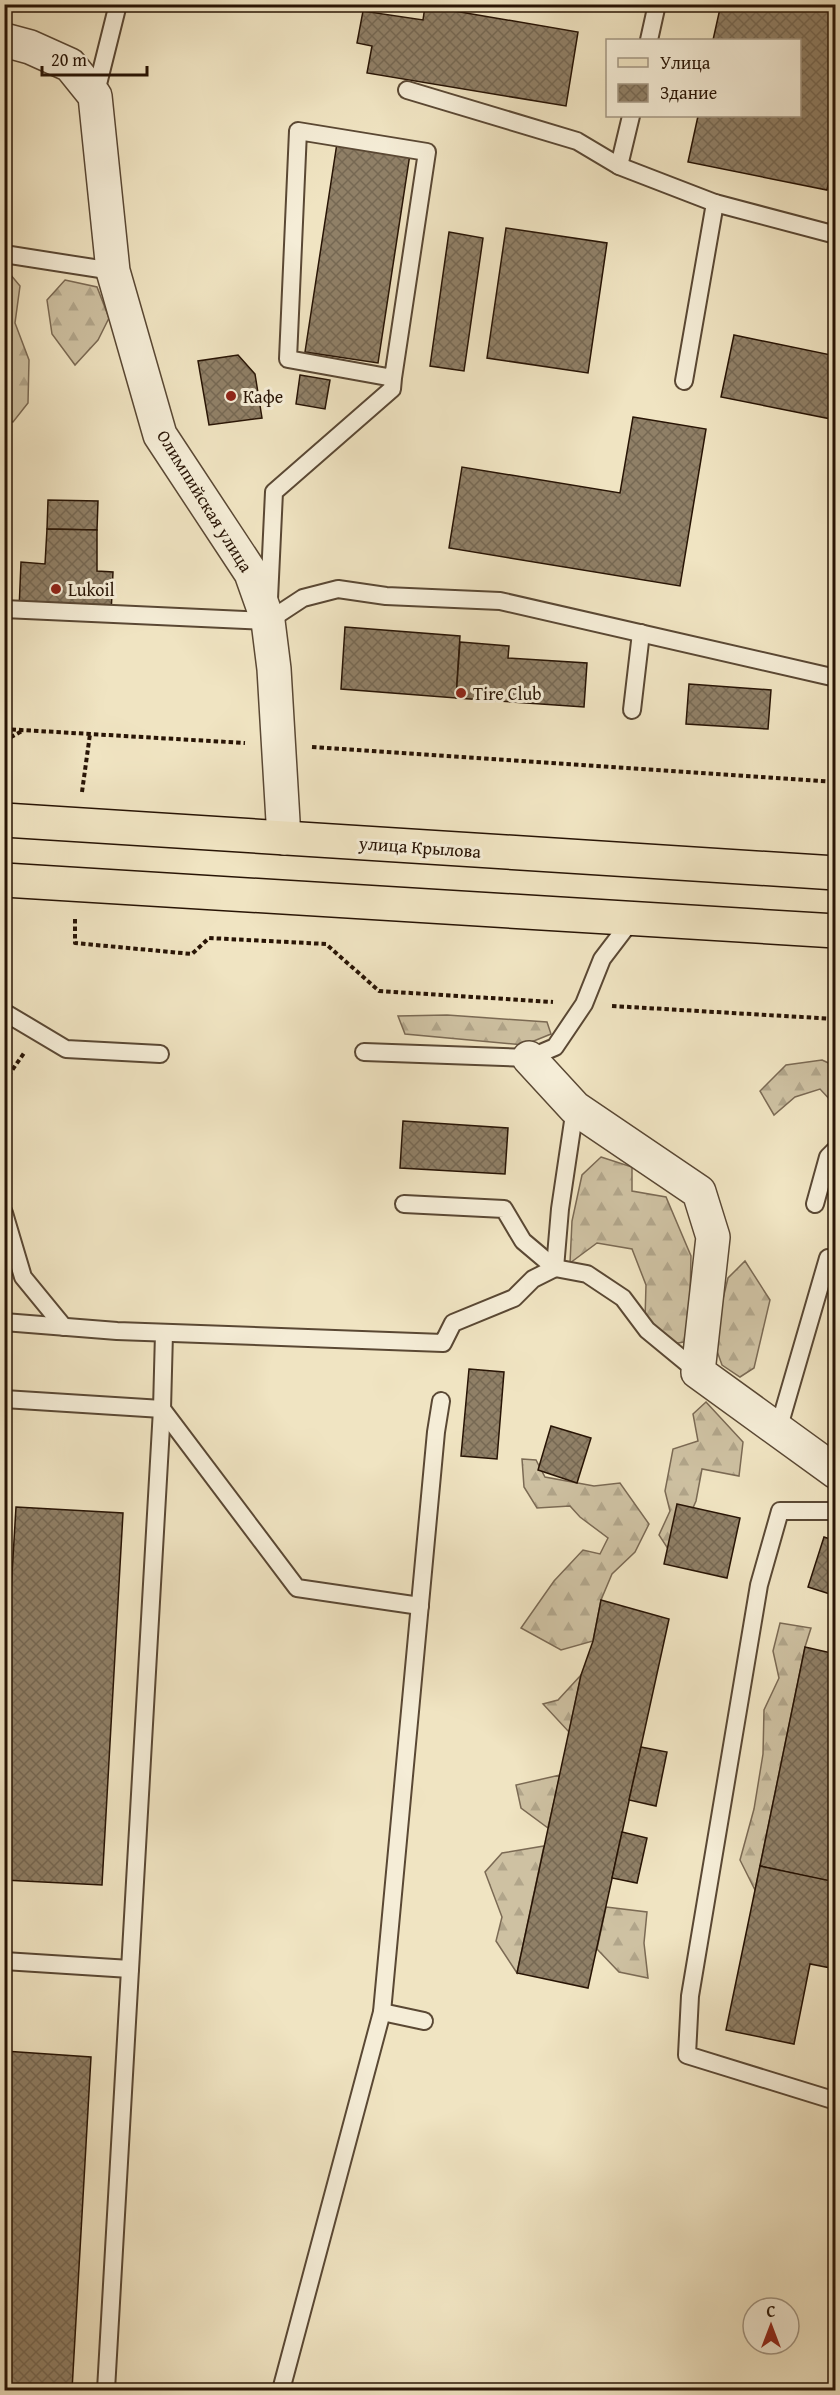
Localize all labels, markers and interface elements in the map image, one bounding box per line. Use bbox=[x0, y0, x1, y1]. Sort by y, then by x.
scale bar bbox=[42, 39, 147, 77]
legend bbox=[606, 39, 801, 117]
text: 20 m bbox=[51, 46, 87, 73]
text: Улица bbox=[660, 49, 711, 76]
text: Здание bbox=[660, 79, 717, 106]
place label: Кафе bbox=[243, 383, 283, 410]
marker: Кафе bbox=[224, 389, 238, 403]
street label: Олимпийская улица bbox=[150, 424, 260, 578]
place label: Lukoil bbox=[68, 576, 115, 603]
marker: Lukoil bbox=[49, 582, 63, 596]
place label: Tire Club bbox=[473, 680, 542, 707]
marker: Tire Club bbox=[454, 686, 468, 700]
street label: улица Крылова bbox=[357, 829, 482, 865]
north arrow bbox=[741, 2296, 801, 2356]
text: С bbox=[766, 2299, 776, 2323]

